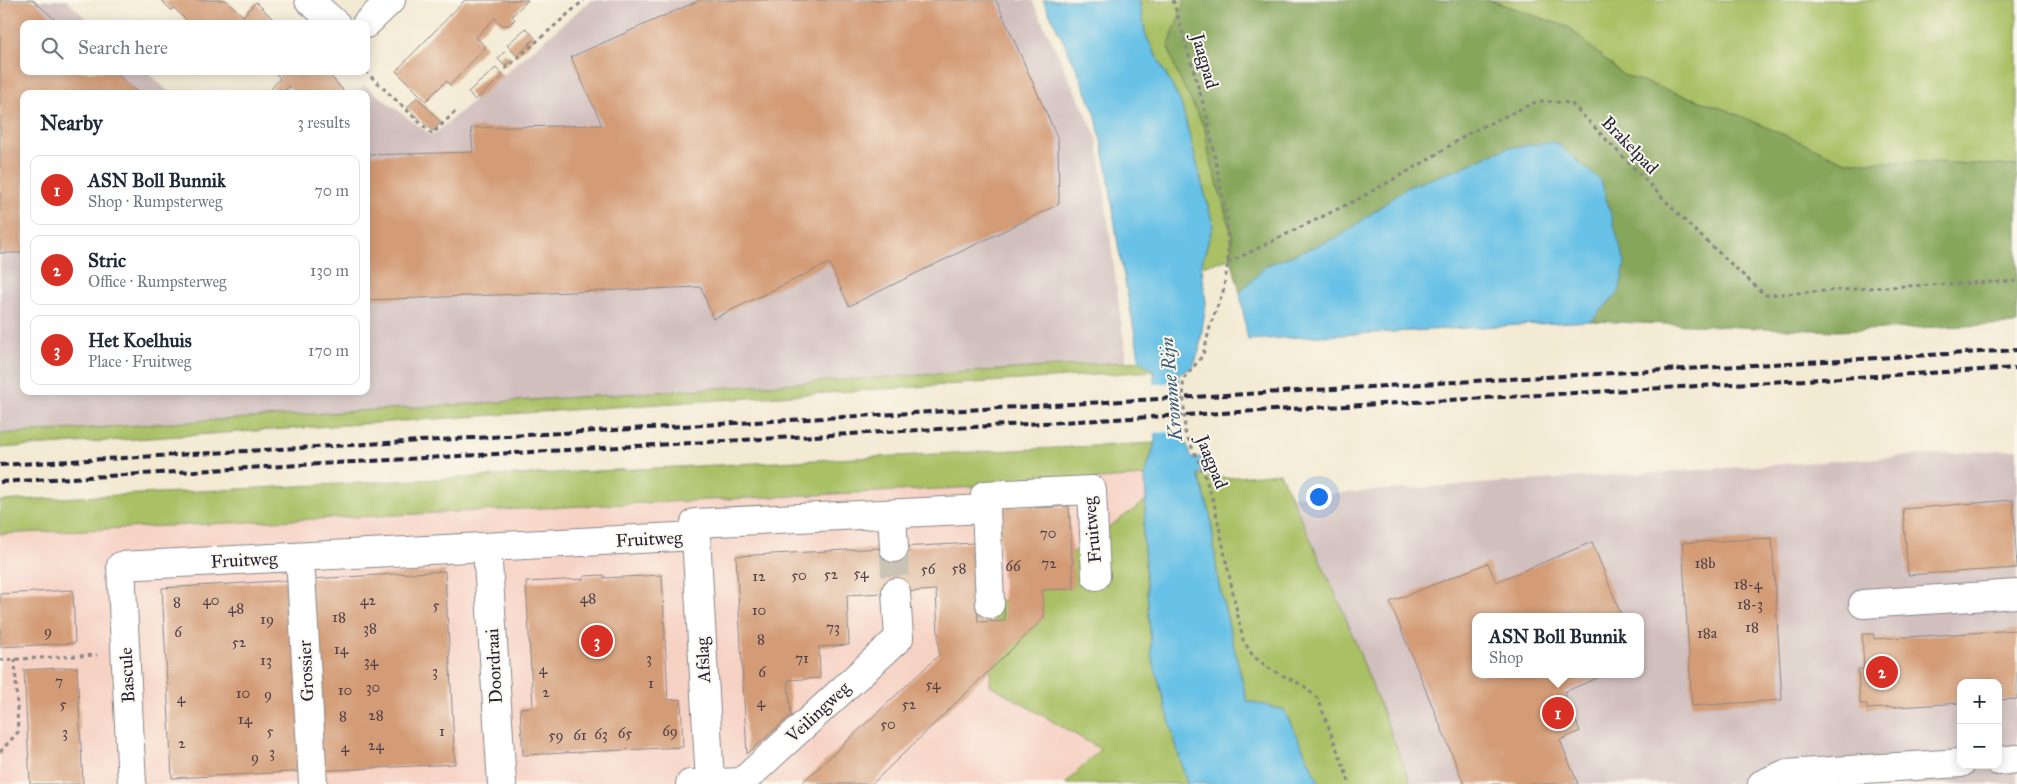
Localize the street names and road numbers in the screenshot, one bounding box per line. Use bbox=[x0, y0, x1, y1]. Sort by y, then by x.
street label: Jaagpad bbox=[1185, 29, 1223, 91]
street label: Brakelpad bbox=[1597, 111, 1663, 179]
street label: Jaagpad bbox=[1190, 430, 1233, 492]
street label: Fruitweg bbox=[1078, 495, 1107, 564]
street label: Fruitweg bbox=[615, 526, 683, 553]
street label: Fruitweg bbox=[210, 547, 278, 574]
street label: Doordraai bbox=[481, 628, 507, 704]
street label: Afslag bbox=[691, 636, 716, 684]
street label: Grossier bbox=[293, 640, 319, 702]
street label: Bascule bbox=[115, 647, 139, 703]
street label: Veilingweg bbox=[781, 676, 856, 749]

